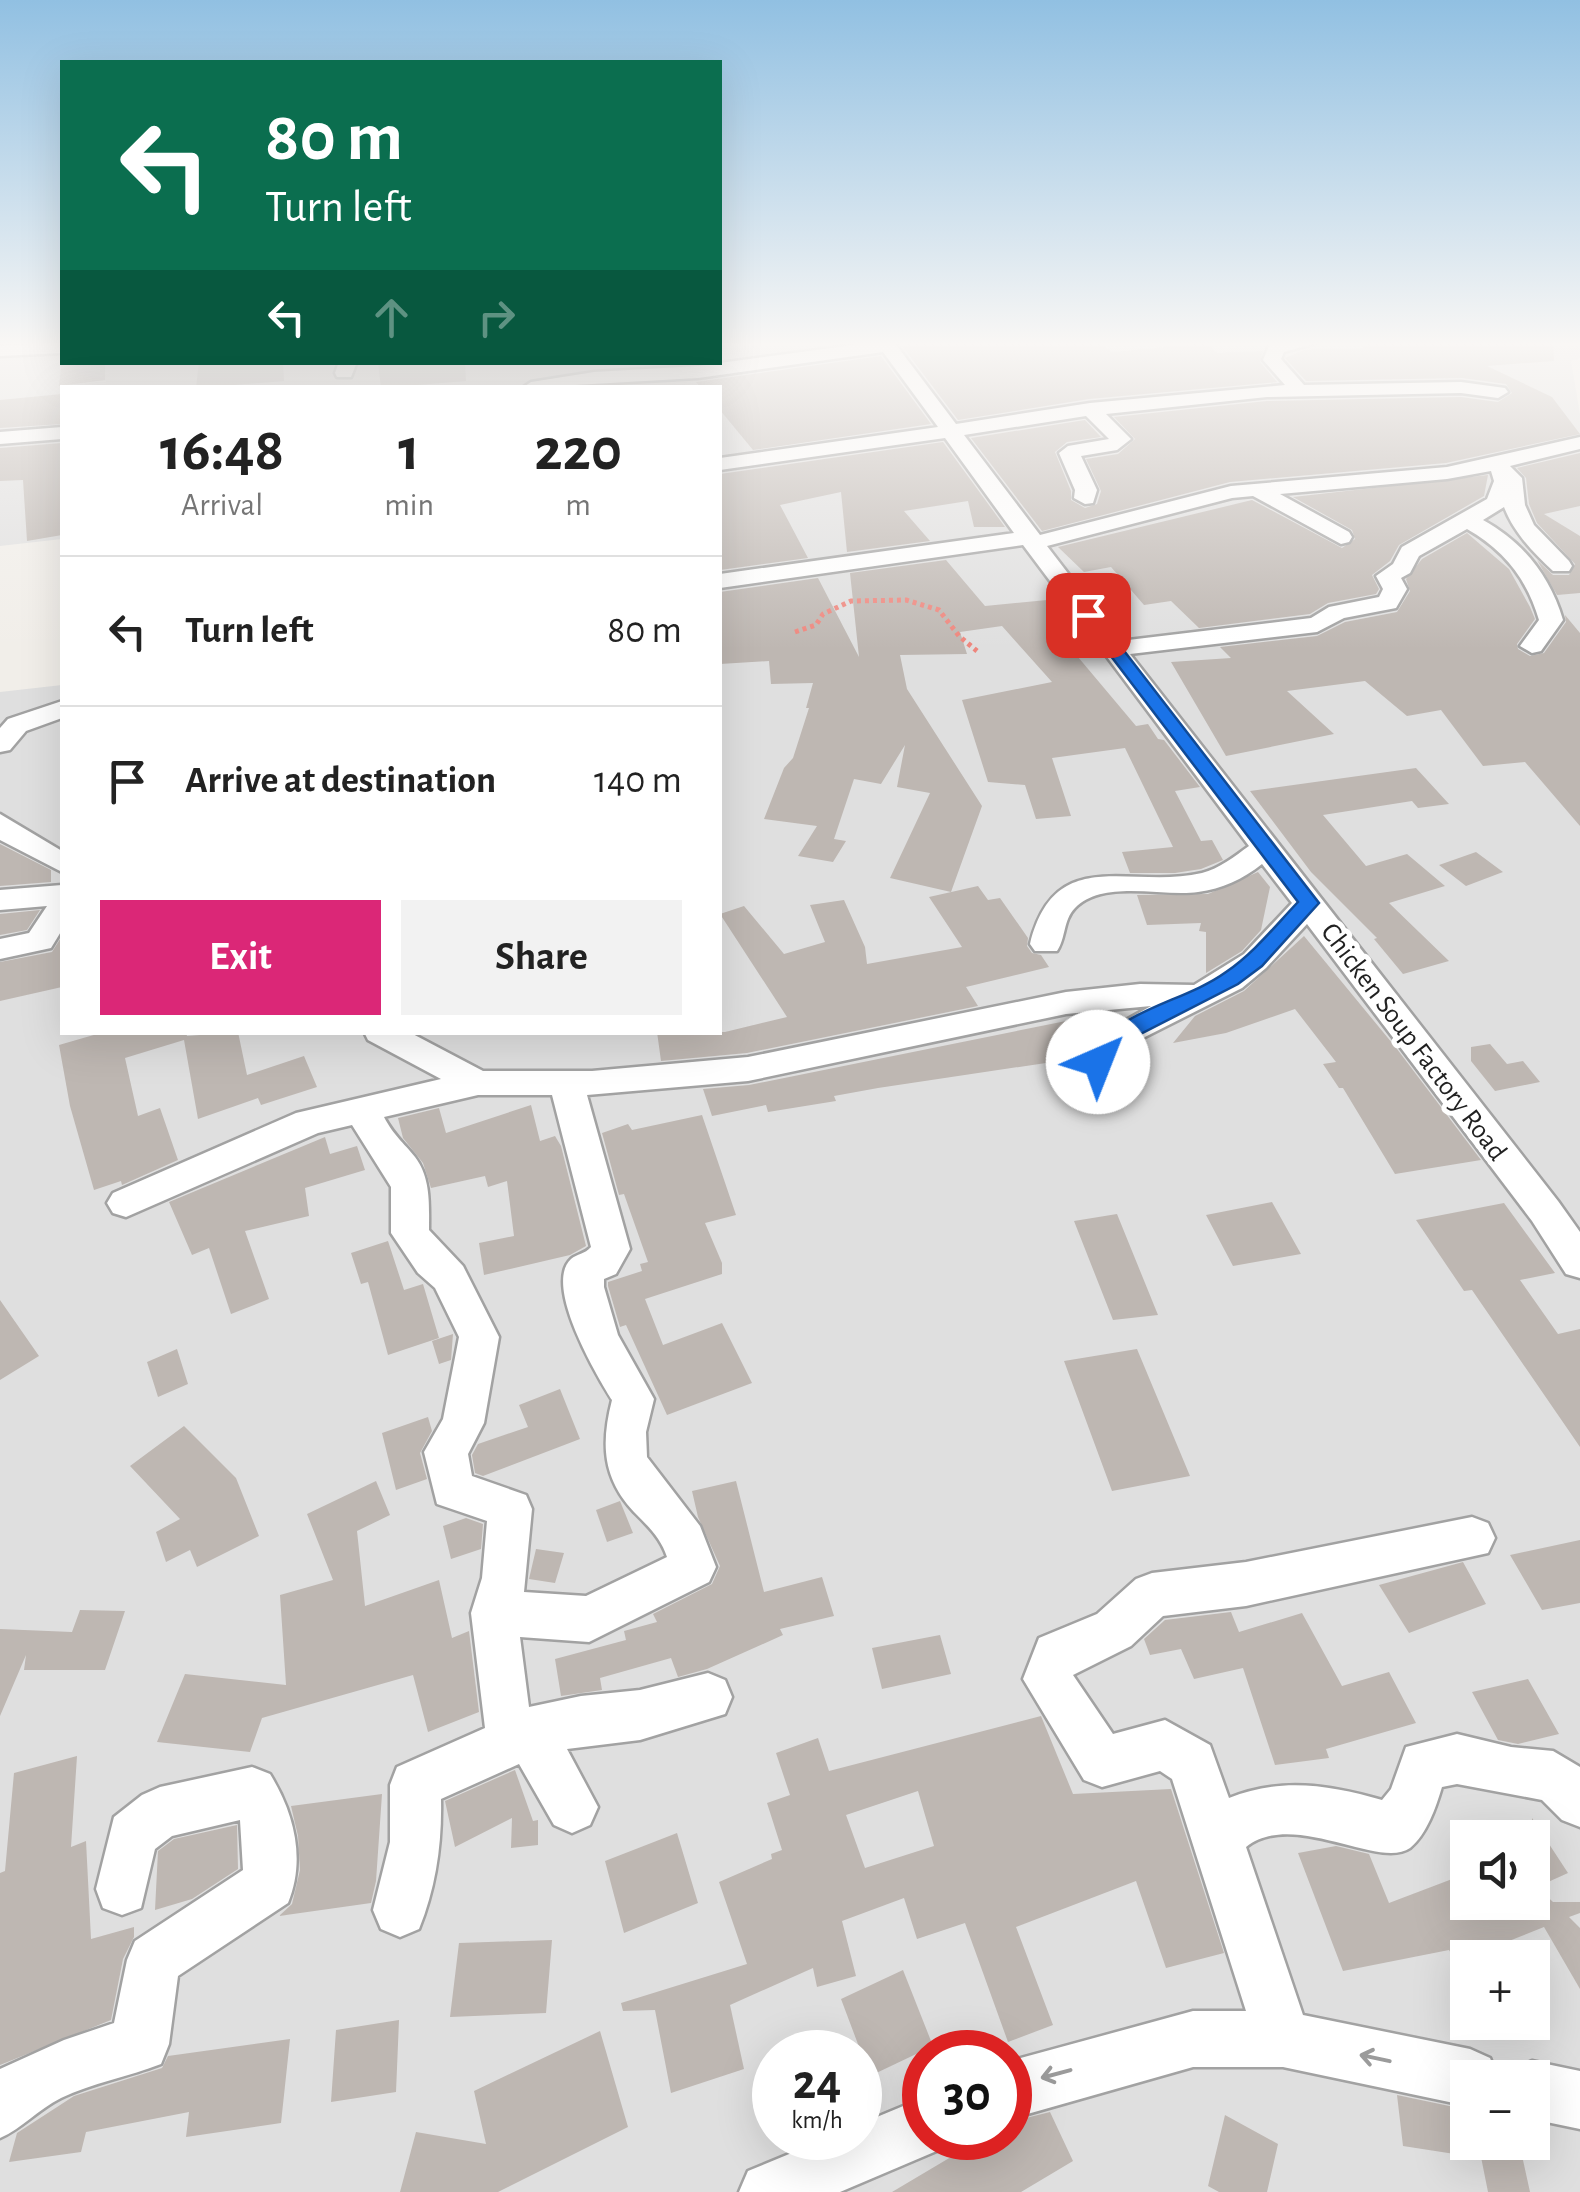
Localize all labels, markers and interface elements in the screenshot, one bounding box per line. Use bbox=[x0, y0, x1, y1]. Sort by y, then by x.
icon: left bbox=[100, 100, 230, 230]
text: 80 m bbox=[265, 103, 403, 173]
text: Turn left bbox=[265, 185, 412, 230]
icon: left bbox=[259, 290, 314, 345]
icon: ahead bbox=[364, 290, 419, 345]
icon: right bbox=[469, 290, 524, 345]
text: 16:48 bbox=[160, 421, 284, 481]
text: 1 bbox=[398, 421, 420, 481]
text: 220 bbox=[534, 421, 622, 481]
text: Arrival bbox=[181, 489, 263, 521]
text: min bbox=[384, 489, 434, 521]
text: m bbox=[565, 489, 591, 521]
pin bbox=[1046, 573, 1131, 658]
icon: arrive bbox=[1061, 588, 1116, 643]
icon: left bbox=[100, 604, 155, 659]
text: Turn left bbox=[185, 612, 313, 650]
text: 80 m bbox=[607, 612, 682, 650]
icon: arrive bbox=[100, 754, 155, 809]
text: Arrive at destination bbox=[185, 762, 496, 800]
text: 140 m bbox=[594, 762, 682, 800]
button: Exit bbox=[100, 900, 381, 1015]
button: Share bbox=[401, 900, 682, 1015]
street label: Chicken Soup Factory Road bbox=[1315, 918, 1512, 1166]
position arrow bbox=[1046, 1010, 1150, 1114]
map controls bbox=[1450, 1820, 1550, 2160]
button: sound bbox=[1450, 1820, 1550, 1920]
button: + bbox=[1450, 1940, 1550, 2040]
speed limit sign: 30 bbox=[902, 2030, 1032, 2160]
one-way arrow bbox=[1360, 2047, 1392, 2066]
text: 24 bbox=[793, 2058, 841, 2108]
button: − bbox=[1450, 2060, 1550, 2160]
one-way arrow bbox=[1041, 2066, 1072, 2085]
text: km/h bbox=[791, 2108, 843, 2133]

